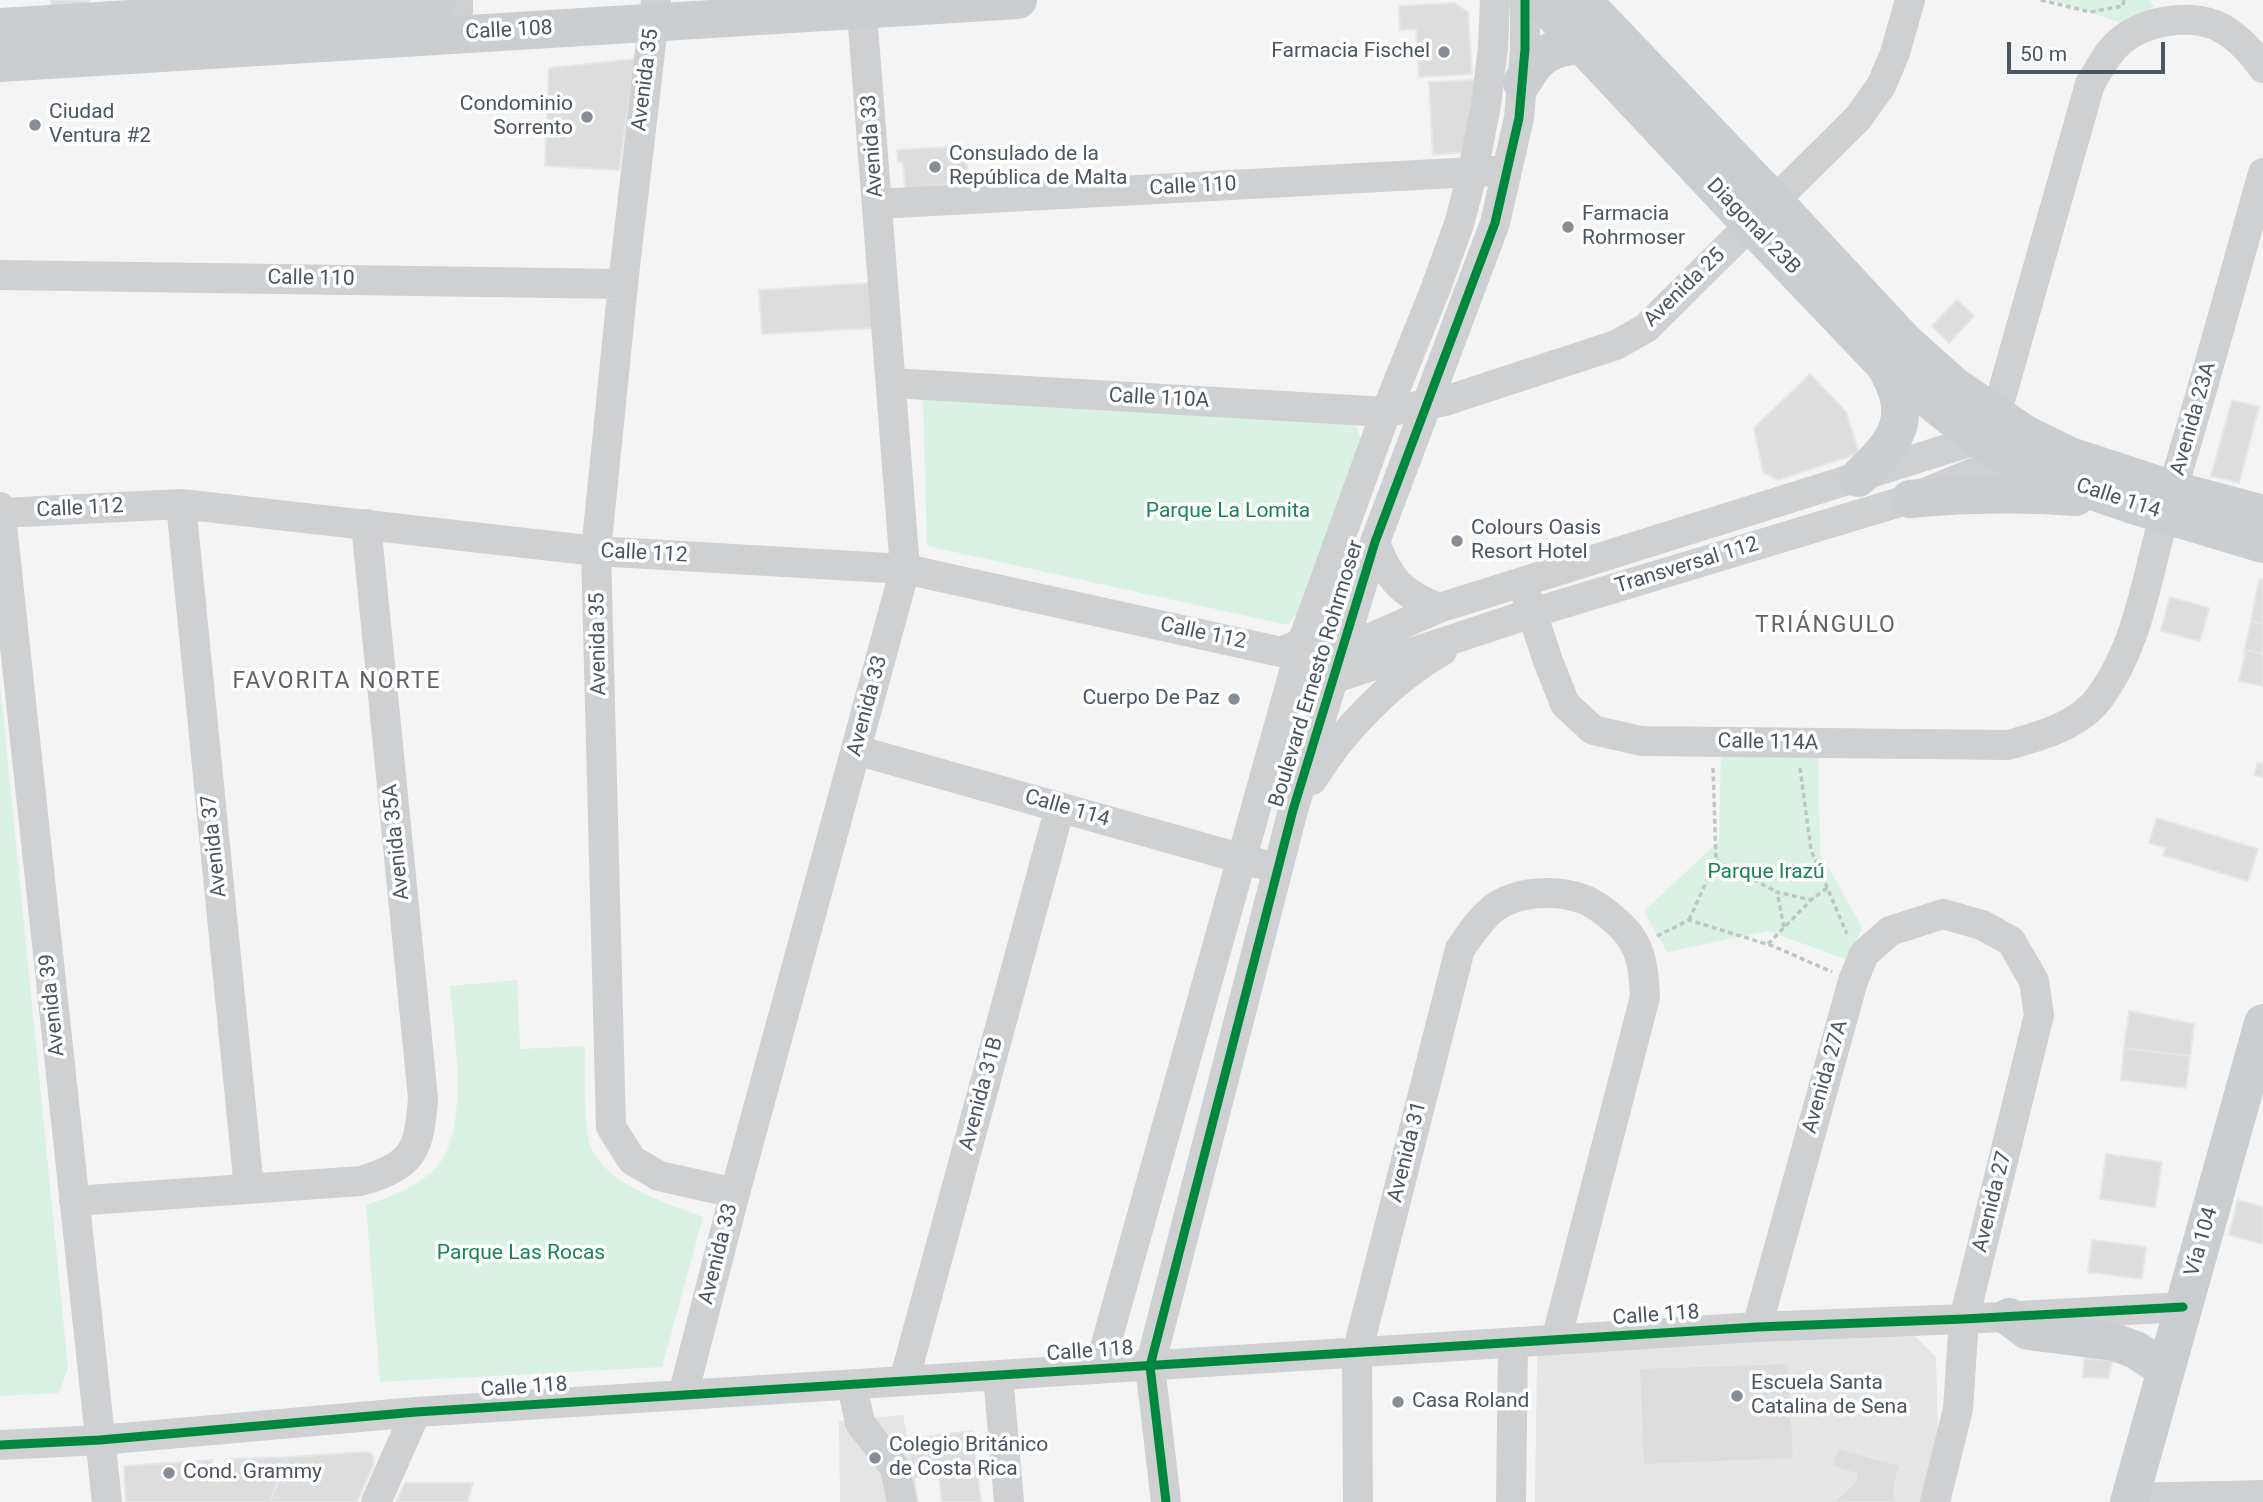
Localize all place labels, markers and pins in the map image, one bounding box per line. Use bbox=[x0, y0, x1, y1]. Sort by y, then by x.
place label: Farmacia Fischel bbox=[1271, 39, 1430, 65]
marker: Farmacia Fischel bbox=[1436, 44, 1452, 60]
place label: Condominio Sorrento bbox=[460, 92, 573, 142]
place label: Ciudad Ventura #2 bbox=[49, 100, 151, 150]
marker: Condominio Sorrento bbox=[579, 109, 595, 125]
marker: Ciudad Ventura #2 bbox=[27, 117, 43, 133]
place label: Consulado de la República de Malta bbox=[949, 142, 1127, 192]
marker: Consulado de la República de Malta bbox=[927, 159, 943, 175]
place label: Farmacia Rohrmoser bbox=[1582, 202, 1685, 252]
marker: Farmacia Rohrmoser bbox=[1560, 219, 1576, 235]
place label: Colours Oasis Resort Hotel bbox=[1471, 516, 1601, 566]
marker: Colours Oasis Resort Hotel bbox=[1449, 533, 1465, 549]
place label: Cuerpo De Paz bbox=[1082, 686, 1220, 712]
marker: Cuerpo De Paz bbox=[1226, 691, 1242, 707]
place label: Escuela Santa Catalina de Sena bbox=[1751, 1371, 1908, 1421]
marker: Escuela Santa Catalina de Sena bbox=[1729, 1388, 1745, 1404]
place label: Casa Roland bbox=[1412, 1389, 1529, 1415]
marker: Casa Roland bbox=[1390, 1394, 1406, 1410]
place label: Colegio Británico de Costa Rica bbox=[889, 1433, 1048, 1483]
marker: Colegio Británico de Costa Rica bbox=[867, 1450, 883, 1466]
place label: Cond. Grammy bbox=[183, 1460, 322, 1486]
marker: Cond. Grammy bbox=[161, 1465, 177, 1481]

